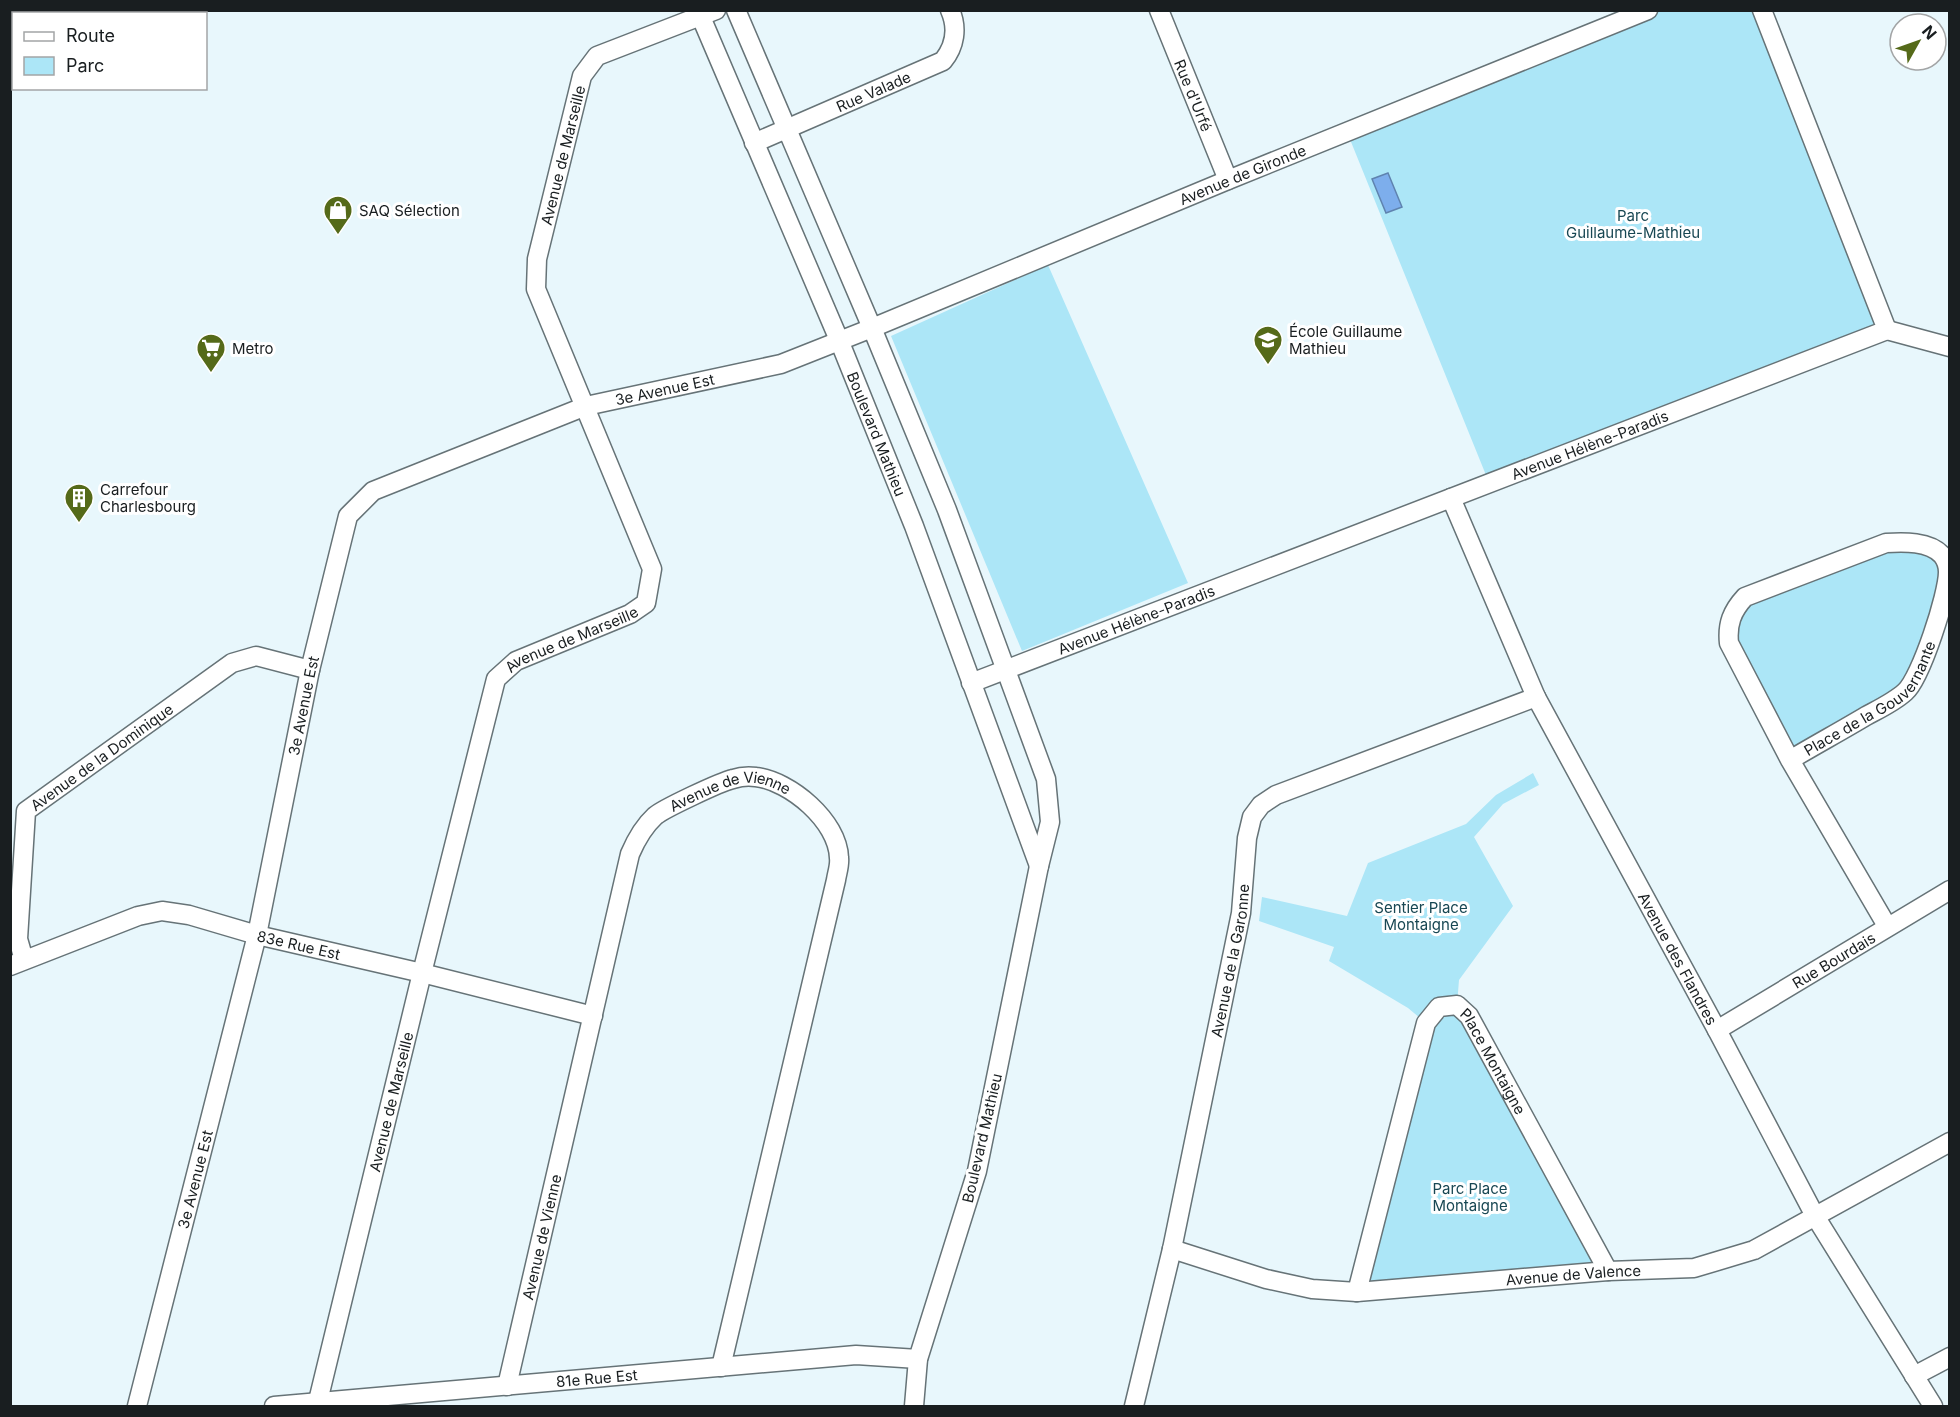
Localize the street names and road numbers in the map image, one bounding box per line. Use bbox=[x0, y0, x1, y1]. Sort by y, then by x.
street label: Rue d'Urfé bbox=[1170, 56, 1217, 134]
street label: Rue Valade bbox=[833, 67, 914, 116]
street label: Avenue de Marseille bbox=[536, 83, 589, 227]
street label: Avenue de Gironde bbox=[1176, 140, 1309, 209]
street label: 3e Avenue Est bbox=[613, 369, 716, 409]
street label: Boulevard Mathieu bbox=[843, 369, 910, 499]
street label: Avenue Hélène-Paradis bbox=[1508, 406, 1671, 483]
street label: Avenue Hélène-Paradis bbox=[1055, 580, 1217, 658]
street label: Avenue de Marseille bbox=[501, 602, 642, 676]
street label: Place de la Gouvernante bbox=[1800, 638, 1939, 759]
street label: 3e Avenue Est bbox=[284, 654, 323, 757]
street label: Avenue de la Dominique bbox=[26, 699, 177, 814]
street label: Avenue de Vienne bbox=[666, 767, 795, 815]
street label: Avenue de la Garonne bbox=[1206, 883, 1253, 1039]
street label: Avenue des Flandres bbox=[1634, 889, 1722, 1028]
street label: 83e Rue Est bbox=[255, 926, 342, 963]
street label: Rue Bourdais bbox=[1788, 928, 1879, 992]
street label: Place Montaigne bbox=[1457, 1004, 1530, 1118]
street label: Avenue de Marseille bbox=[365, 1030, 417, 1173]
street label: Boulevard Mathieu bbox=[958, 1071, 1006, 1205]
street label: 3e Avenue Est bbox=[173, 1128, 216, 1231]
street label: Avenue de Vienne bbox=[518, 1172, 565, 1302]
street label: Avenue de Valence bbox=[1505, 1260, 1641, 1289]
street label: 81e Rue Est bbox=[555, 1365, 638, 1391]

